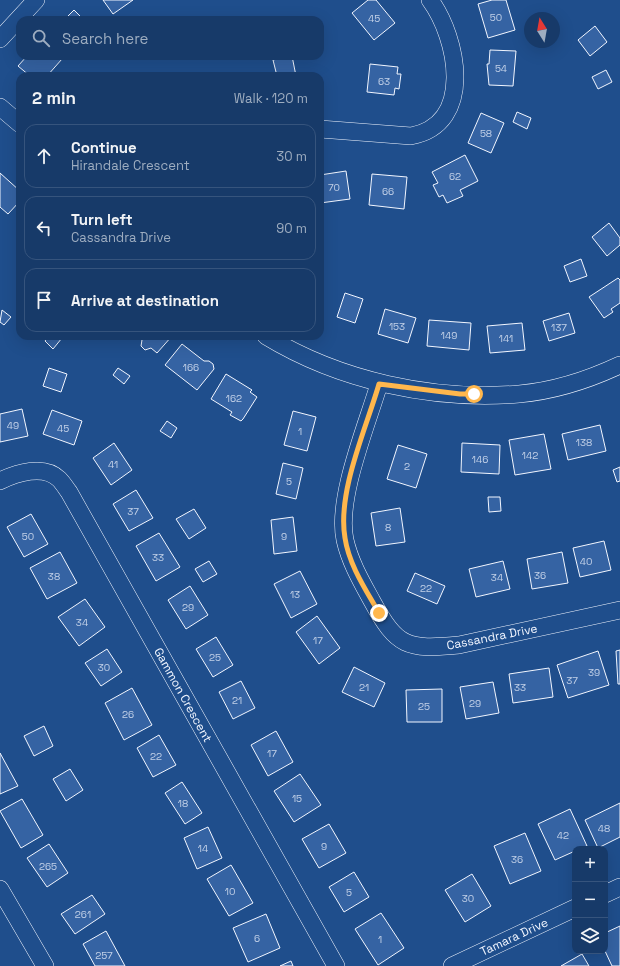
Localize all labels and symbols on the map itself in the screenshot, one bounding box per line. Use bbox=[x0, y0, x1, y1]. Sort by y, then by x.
house number: 50 bbox=[490, 11, 502, 24]
house number: 45 bbox=[368, 12, 380, 25]
north arrow bbox=[524, 12, 560, 48]
house number: 54 bbox=[495, 62, 507, 75]
house number: 63 bbox=[378, 75, 390, 88]
house number: 58 bbox=[480, 127, 492, 140]
house number: 62 bbox=[449, 170, 461, 183]
house number: 70 bbox=[328, 181, 340, 194]
house number: 66 bbox=[382, 185, 394, 198]
house number: 153 bbox=[389, 320, 405, 333]
house number: 137 bbox=[551, 321, 567, 334]
house number: 149 bbox=[441, 329, 457, 342]
house number: 141 bbox=[499, 332, 513, 345]
house number: 166 bbox=[183, 361, 199, 374]
route start bbox=[465, 385, 483, 403]
house number: 162 bbox=[226, 392, 242, 405]
house number: 49 bbox=[7, 419, 19, 432]
house number: 45 bbox=[57, 422, 69, 435]
house number: 1 bbox=[298, 425, 302, 438]
house number: 138 bbox=[576, 436, 592, 449]
house number: 142 bbox=[522, 449, 538, 462]
house number: 146 bbox=[472, 453, 488, 466]
house number: 41 bbox=[108, 458, 118, 471]
house number: 2 bbox=[404, 460, 410, 473]
house number: 5 bbox=[286, 475, 292, 488]
house number: 37 bbox=[127, 505, 139, 518]
house number: 8 bbox=[385, 521, 391, 534]
house number: 50 bbox=[22, 530, 34, 543]
house number: 9 bbox=[281, 530, 287, 543]
house number: 33 bbox=[152, 551, 164, 564]
house number: 40 bbox=[580, 555, 592, 568]
house number: 36 bbox=[534, 569, 546, 582]
house number: 38 bbox=[48, 570, 60, 583]
house number: 34 bbox=[491, 571, 503, 584]
house number: 22 bbox=[420, 582, 432, 595]
house number: 13 bbox=[290, 588, 300, 601]
house number: 29 bbox=[182, 601, 194, 614]
route end bbox=[370, 604, 388, 622]
house number: 34 bbox=[76, 616, 88, 629]
street label: Cassandra Drive bbox=[445, 620, 539, 654]
house number: 17 bbox=[313, 634, 323, 647]
street label: Gammon Crescent bbox=[150, 645, 216, 745]
house number: 25 bbox=[209, 651, 221, 664]
house number: 30 bbox=[98, 661, 110, 674]
house number: 39 bbox=[588, 666, 600, 679]
house number: 37 bbox=[566, 674, 578, 687]
house number: 21 bbox=[359, 681, 369, 694]
house number: 33 bbox=[514, 681, 526, 694]
house number: 21 bbox=[232, 694, 242, 707]
house number: 29 bbox=[469, 697, 481, 710]
house number: 25 bbox=[418, 700, 430, 713]
house number: 26 bbox=[122, 708, 134, 721]
house number: 17 bbox=[267, 747, 277, 760]
house number: 22 bbox=[150, 750, 162, 763]
house number: 15 bbox=[292, 792, 302, 805]
house number: 18 bbox=[178, 797, 188, 810]
house number: 48 bbox=[598, 822, 610, 835]
house number: 42 bbox=[557, 829, 569, 842]
house number: 9 bbox=[321, 840, 327, 853]
house number: 14 bbox=[198, 842, 208, 855]
house number: 36 bbox=[511, 853, 523, 866]
house number: 265 bbox=[39, 860, 57, 873]
house number: 10 bbox=[225, 885, 235, 898]
house number: 5 bbox=[346, 886, 352, 899]
house number: 30 bbox=[462, 892, 474, 905]
house number: 261 bbox=[75, 908, 91, 921]
street label: Tamara Drive bbox=[477, 914, 551, 960]
house number: 6 bbox=[254, 932, 260, 945]
house number: 1 bbox=[378, 933, 382, 946]
house number: 257 bbox=[95, 949, 113, 962]

